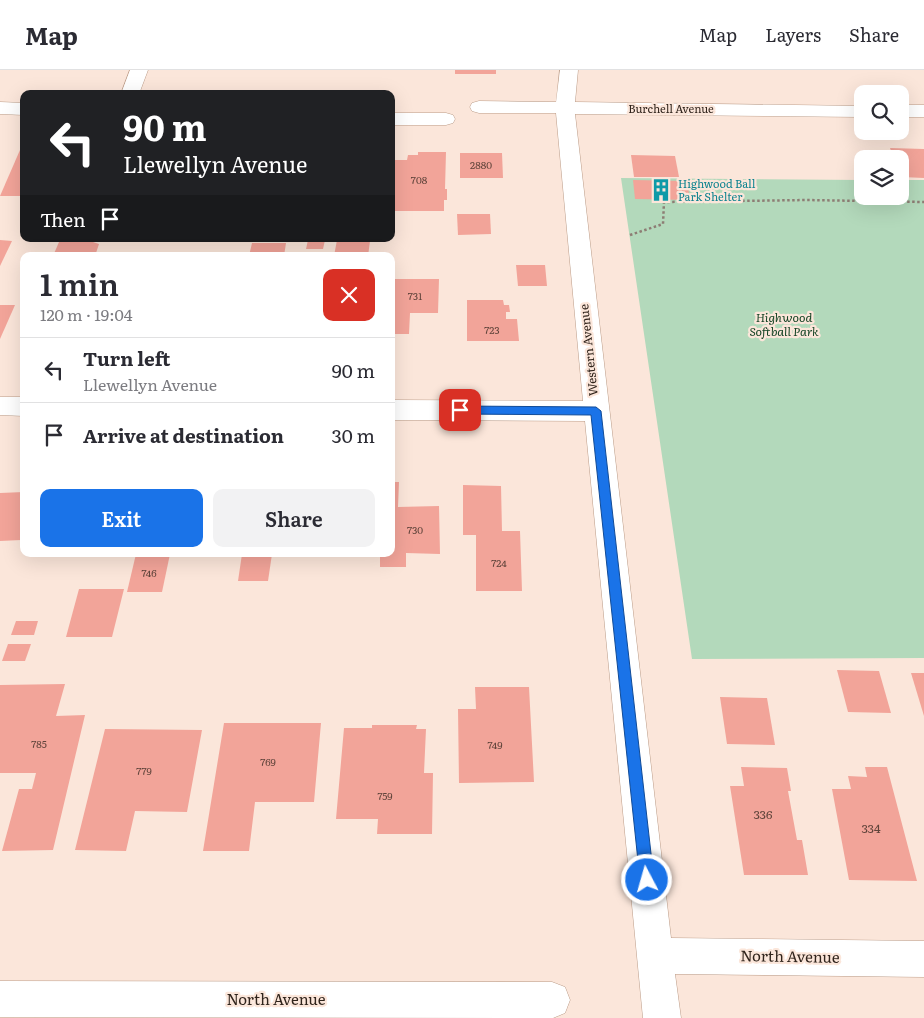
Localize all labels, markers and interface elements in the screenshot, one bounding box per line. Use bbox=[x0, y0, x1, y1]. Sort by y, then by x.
text: Map bbox=[25, 17, 78, 52]
text: Map bbox=[699, 21, 737, 48]
text: Layers bbox=[765, 21, 821, 48]
text: Share bbox=[849, 21, 899, 48]
map controls bbox=[854, 85, 909, 205]
button: search bbox=[854, 85, 909, 140]
text: 90 m bbox=[123, 100, 207, 152]
street label: Burchell Avenue bbox=[628, 100, 714, 116]
icon: left bbox=[40, 110, 105, 175]
text: Llewellyn Avenue bbox=[123, 147, 308, 180]
button: layers bbox=[854, 150, 909, 205]
house number: 2880 bbox=[470, 157, 492, 172]
house number: 708 bbox=[411, 172, 428, 187]
place label: Highwood Ball Park Shelter bbox=[678, 175, 756, 204]
building icon: Highwood Ball Park Shelter bbox=[648, 177, 674, 203]
text: Then bbox=[40, 205, 86, 233]
icon: arrive bbox=[96, 205, 124, 233]
text: 1 min bbox=[40, 261, 119, 305]
button: close bbox=[323, 269, 375, 321]
house number: 731 bbox=[408, 288, 422, 303]
text: 120 m · 19:04 bbox=[40, 302, 133, 326]
street label: Western Avenue bbox=[574, 303, 602, 397]
park label: Highwood Softball Park bbox=[749, 308, 819, 340]
house number: 723 bbox=[484, 322, 500, 337]
text: Turn left bbox=[83, 344, 170, 372]
icon: left bbox=[40, 356, 68, 384]
text: 90 m bbox=[332, 356, 375, 384]
text: Llewellyn Avenue bbox=[83, 372, 217, 396]
pin bbox=[439, 389, 481, 431]
icon: arrive bbox=[446, 396, 474, 424]
icon: arrive bbox=[40, 421, 68, 449]
text: Arrive at destination bbox=[83, 421, 284, 449]
text: 30 m bbox=[331, 421, 375, 449]
button: Exit bbox=[40, 489, 203, 547]
button: Share bbox=[213, 489, 375, 547]
house number: 730 bbox=[407, 522, 423, 537]
house number: 724 bbox=[491, 555, 507, 570]
house number: 746 bbox=[141, 565, 157, 580]
house number: 785 bbox=[31, 736, 47, 751]
house number: 749 bbox=[487, 737, 503, 752]
house number: 769 bbox=[260, 754, 276, 769]
house number: 779 bbox=[136, 763, 152, 778]
house number: 759 bbox=[377, 788, 393, 803]
house number: 336 bbox=[753, 805, 773, 823]
house number: 334 bbox=[861, 819, 881, 837]
position arrow bbox=[620, 853, 672, 905]
street label: North Avenue bbox=[740, 943, 840, 968]
street label: North Avenue bbox=[226, 987, 326, 1010]

